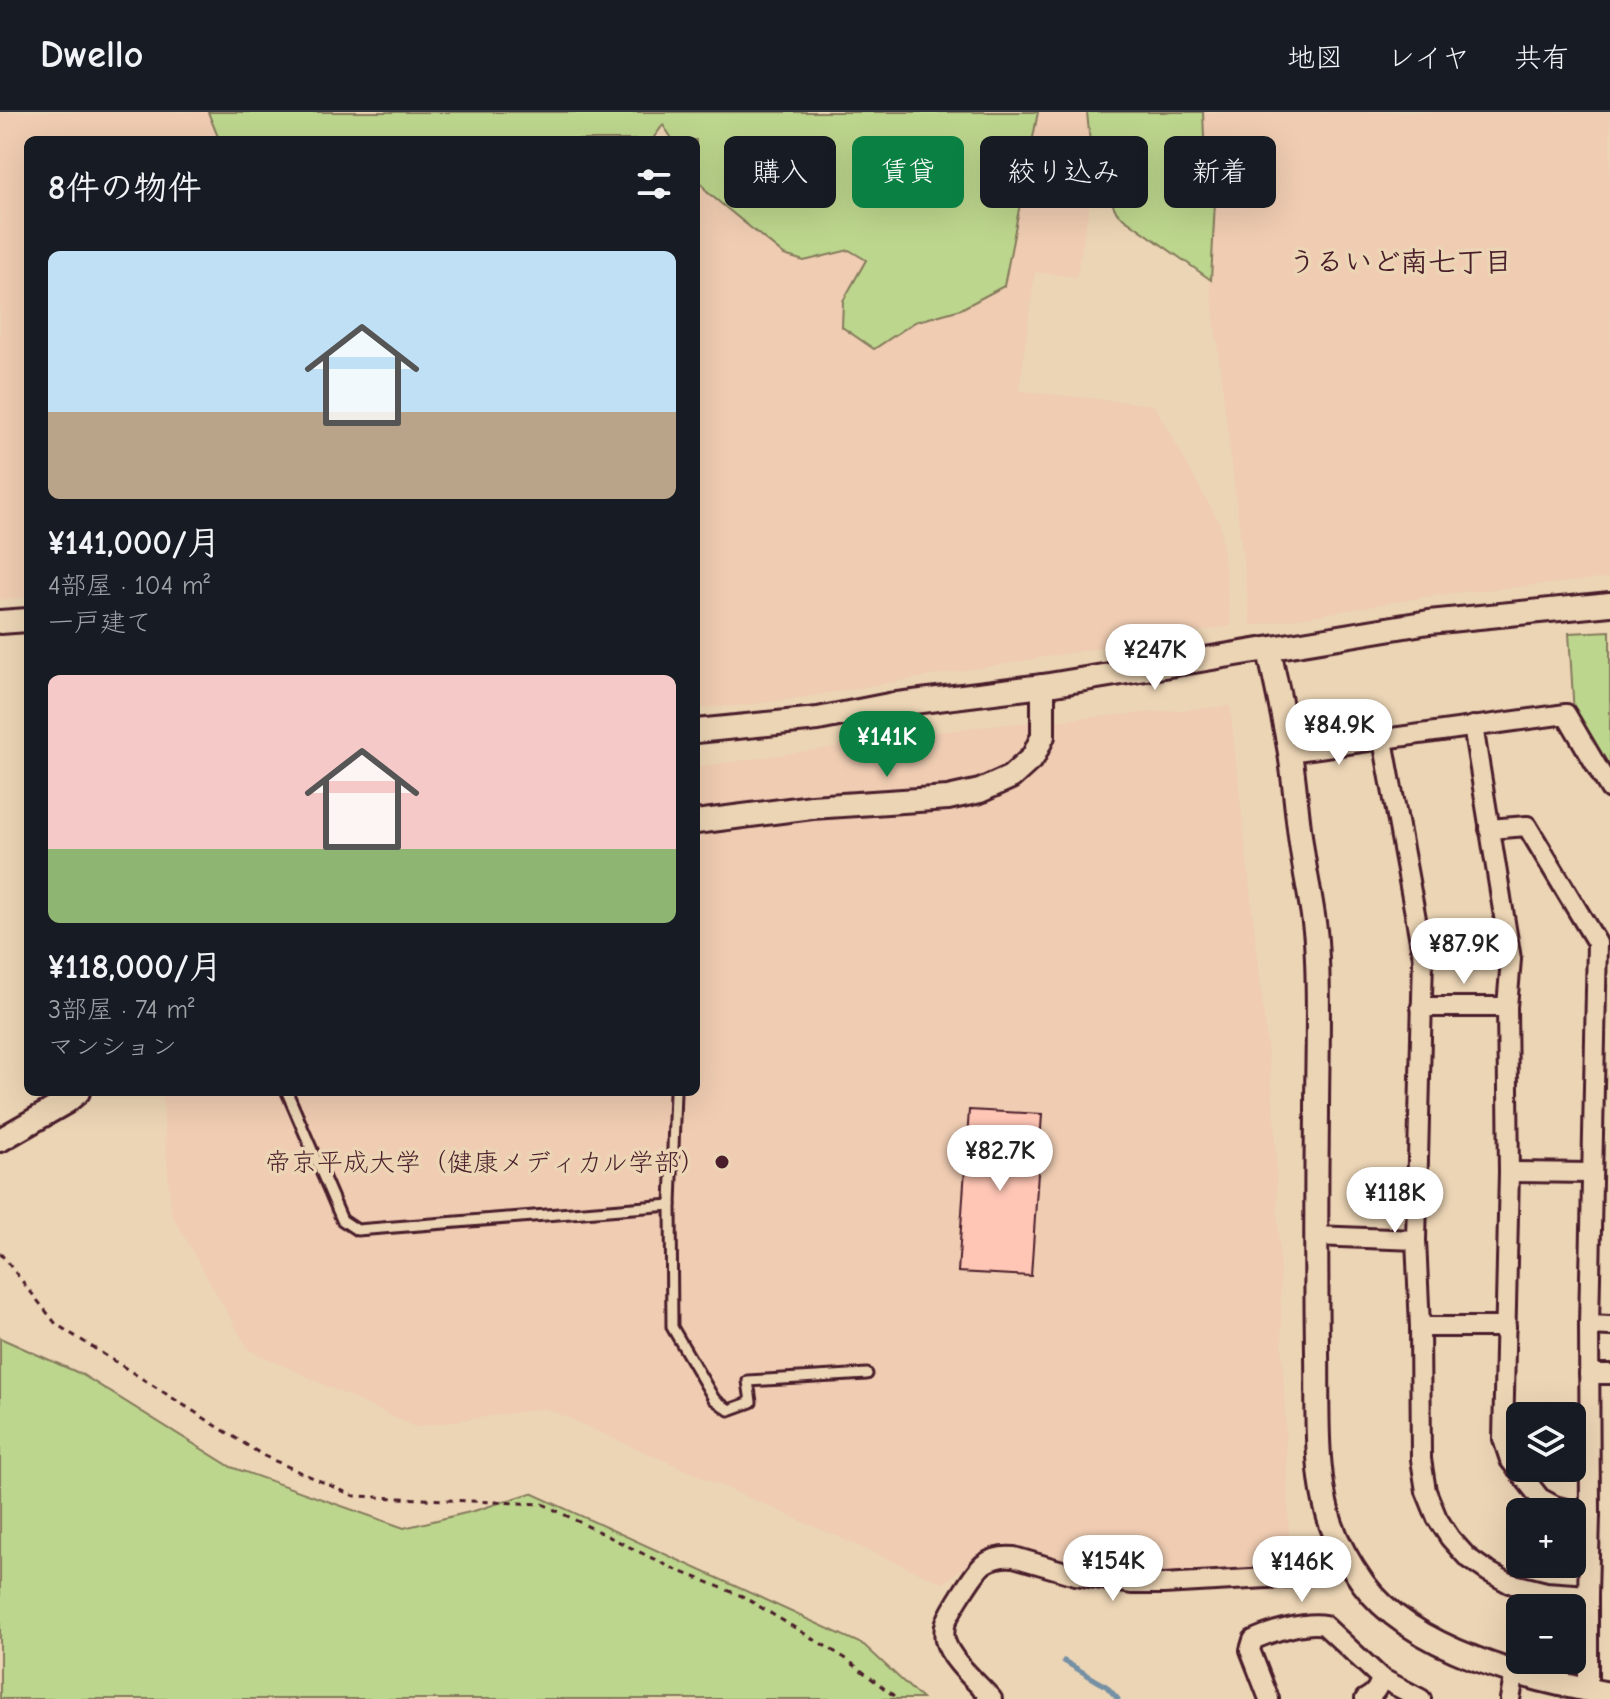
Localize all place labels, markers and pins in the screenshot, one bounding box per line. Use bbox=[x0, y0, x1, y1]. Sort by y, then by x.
pin: ¥247K bbox=[1099, 624, 1211, 692]
pin: ¥84.9K bbox=[1274, 699, 1404, 767]
pin: ¥141K bbox=[831, 711, 943, 779]
pin: ¥87.9K bbox=[1399, 918, 1529, 986]
pin: ¥82.7K bbox=[935, 1125, 1065, 1193]
place label: 帝京平成大学（健康メディカル学部） bbox=[265, 1148, 706, 1178]
marker: 帝京平成大学（健康メディカル学部） bbox=[713, 1153, 731, 1171]
pin: ¥118K bbox=[1339, 1167, 1451, 1235]
pin: ¥154K bbox=[1057, 1535, 1169, 1603]
pin: ¥146K bbox=[1246, 1536, 1358, 1604]

